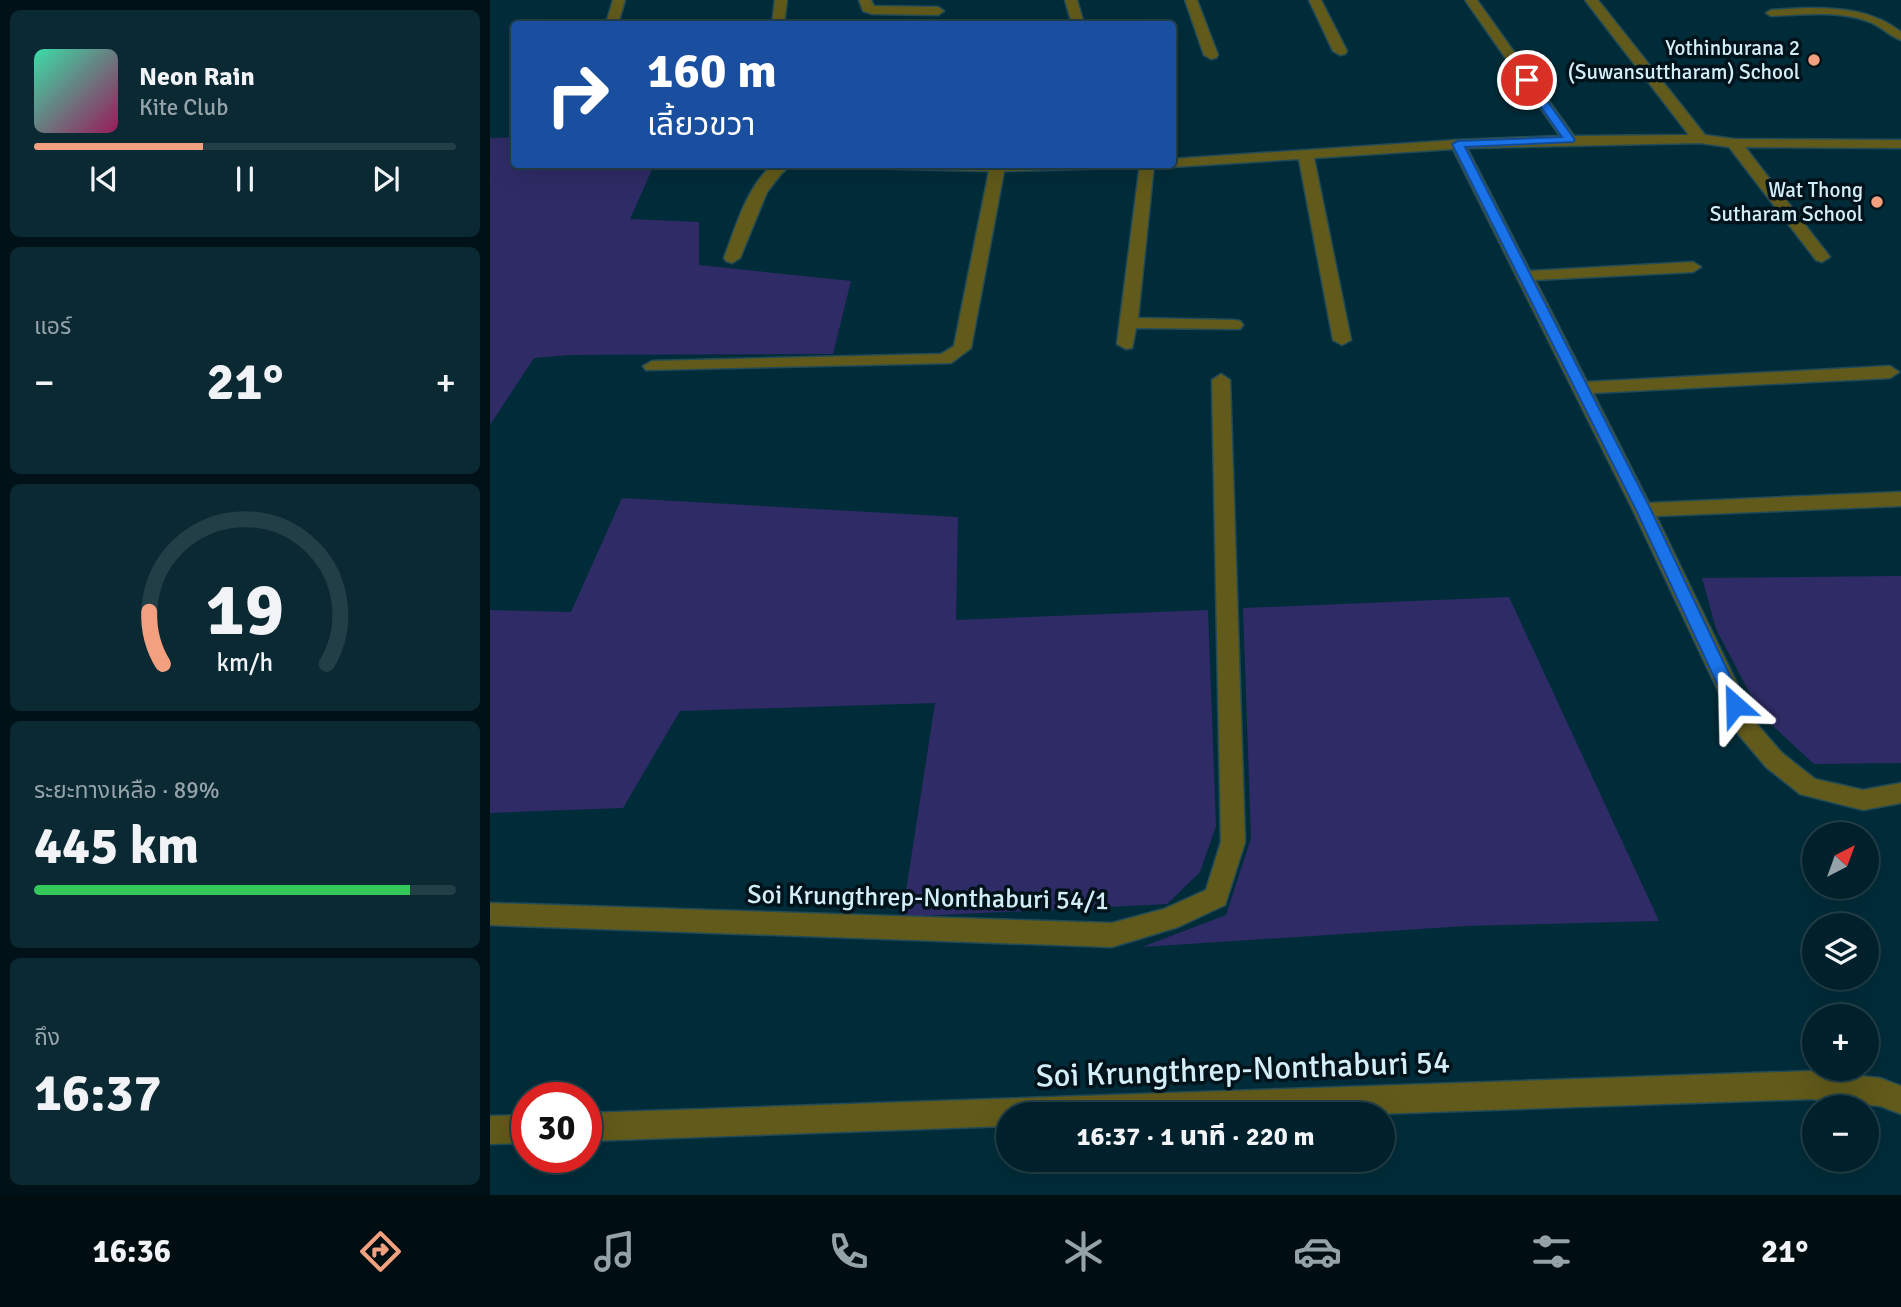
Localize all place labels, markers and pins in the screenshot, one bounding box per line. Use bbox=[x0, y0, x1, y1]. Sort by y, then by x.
place label: Yothinburana 2 (Suwansuttharam) School bbox=[1568, 35, 1800, 85]
pin bbox=[1497, 50, 1557, 110]
marker: Yothinburana 2 (Suwansuttharam) School bbox=[1806, 52, 1822, 68]
place label: Wat Thong Sutharam School bbox=[1710, 177, 1863, 227]
marker: Wat Thong Sutharam School bbox=[1869, 194, 1885, 210]

